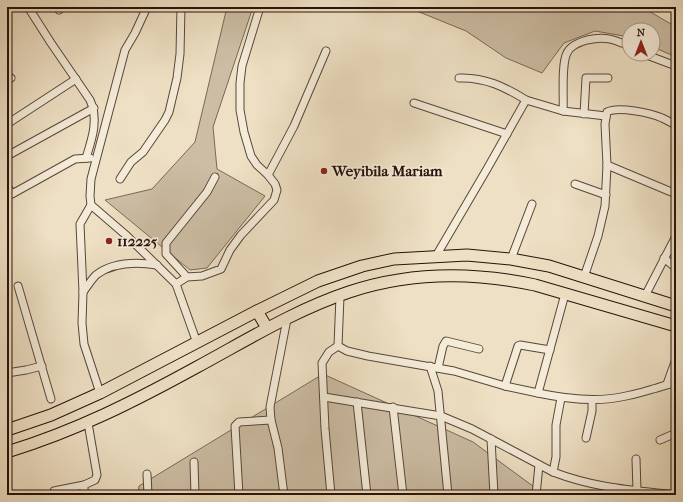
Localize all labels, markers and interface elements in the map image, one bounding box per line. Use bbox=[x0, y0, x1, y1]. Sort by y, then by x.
north arrow bbox=[621, 22, 661, 62]
text: N bbox=[637, 26, 646, 39]
place label: Weyibila Mariam bbox=[331, 162, 443, 180]
marker: Weyibila Mariam bbox=[319, 166, 329, 176]
place label: 112225 bbox=[117, 232, 158, 250]
marker: 112225 bbox=[104, 236, 114, 246]

